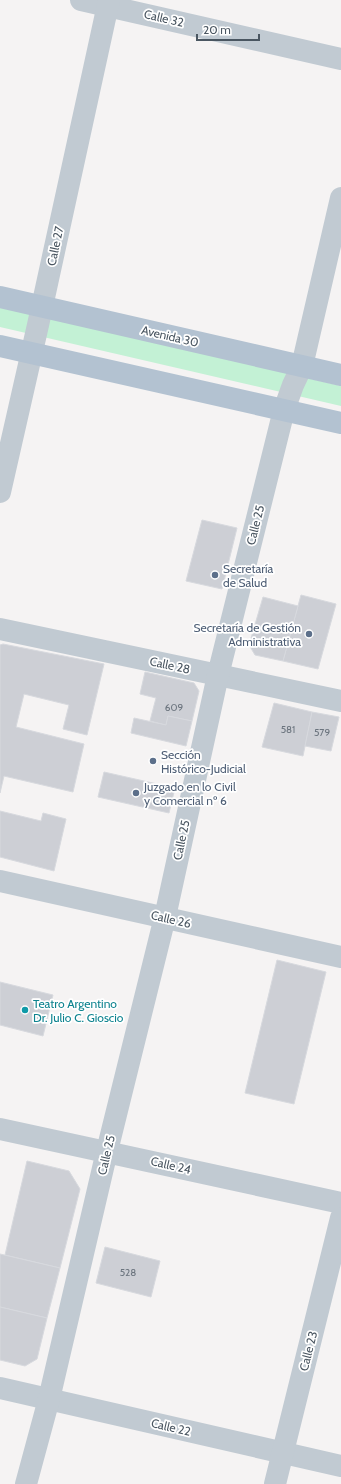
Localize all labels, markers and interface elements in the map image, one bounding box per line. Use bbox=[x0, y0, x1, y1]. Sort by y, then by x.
street label: Calle 32 bbox=[143, 6, 185, 30]
scale bar bbox=[197, 16, 259, 42]
text: 20 m bbox=[203, 22, 231, 37]
street label: Calle 27 bbox=[44, 225, 66, 267]
street label: Avenida 30 bbox=[140, 322, 200, 350]
street label: Calle 25 bbox=[243, 504, 267, 546]
place label: Secretaría de Salud bbox=[223, 561, 274, 590]
marker: Secretaría de Salud bbox=[210, 570, 220, 580]
place label: Secretaría de Gestión Administrativa bbox=[194, 620, 301, 649]
marker: Secretaría de Gestión Administrativa bbox=[304, 629, 314, 639]
street label: Calle 28 bbox=[148, 653, 192, 677]
house number: 609 bbox=[165, 701, 183, 714]
house number: 581 bbox=[281, 723, 295, 736]
house number: 579 bbox=[314, 726, 330, 739]
place label: Sección Histórico-Judicial bbox=[161, 747, 246, 776]
marker: Sección Histórico-Judicial bbox=[148, 756, 158, 766]
place label: Juzgado en lo Civil y Comercial nº 6 bbox=[143, 779, 236, 808]
marker: Juzgado en lo Civil y Comercial nº 6 bbox=[131, 788, 141, 798]
street label: Calle 25 bbox=[169, 819, 193, 861]
street label: Calle 26 bbox=[149, 907, 193, 931]
place label: Teatro Argentino Dr. Julio C. Gioscio bbox=[33, 996, 124, 1025]
marker: Teatro Argentino Dr. Julio C. Gioscio bbox=[20, 1005, 30, 1015]
street label: Calle 25 bbox=[94, 1134, 118, 1176]
street label: Calle 24 bbox=[149, 1153, 193, 1177]
house number: 528 bbox=[120, 1266, 136, 1279]
street label: Calle 23 bbox=[296, 1330, 320, 1372]
street label: Calle 22 bbox=[150, 1415, 192, 1439]

